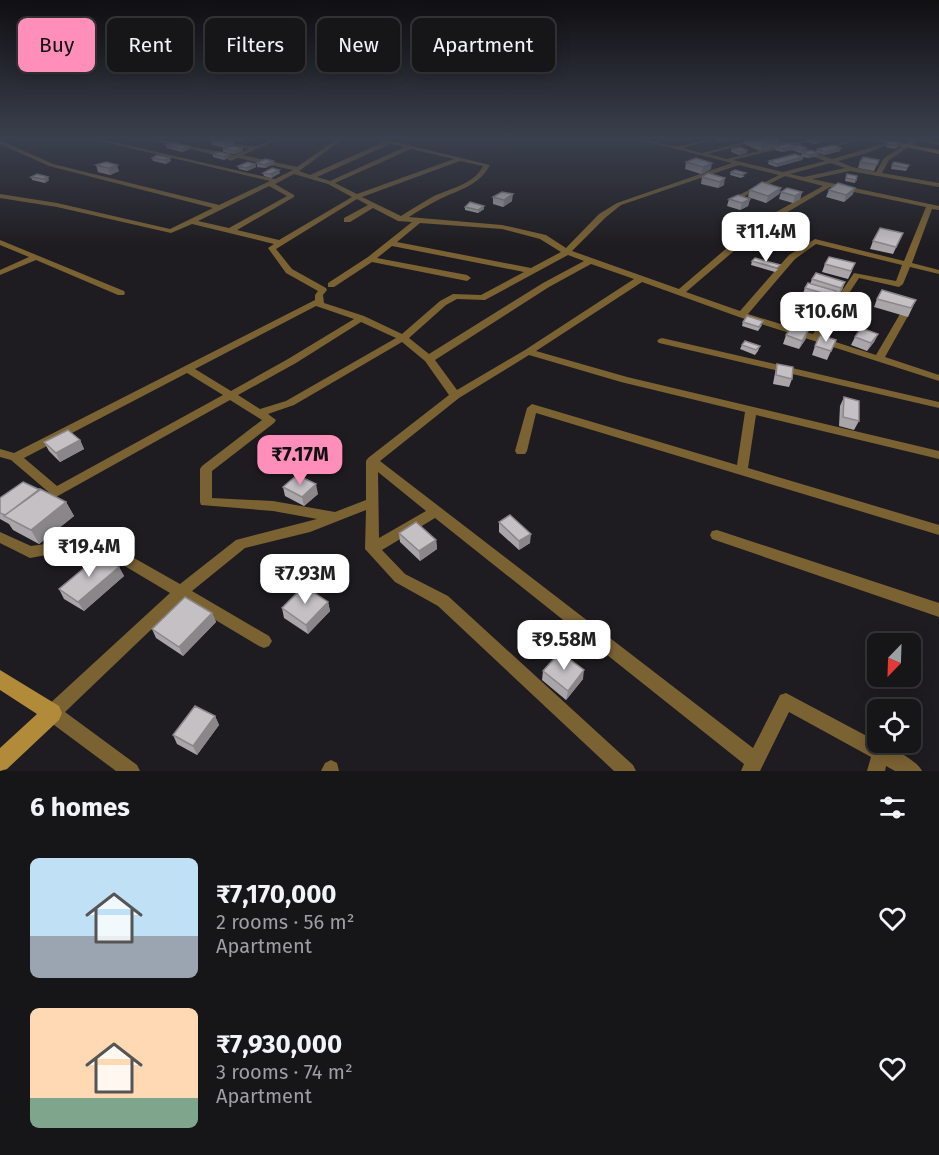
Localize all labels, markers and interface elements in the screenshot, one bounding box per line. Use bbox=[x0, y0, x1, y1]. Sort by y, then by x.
chip: Buy bbox=[18, 18, 95, 72]
chip: Rent bbox=[107, 18, 193, 72]
chip: Filters bbox=[205, 18, 305, 72]
chip: New bbox=[317, 18, 400, 72]
chip: Apartment bbox=[412, 18, 555, 72]
pin: ₹11.4M bbox=[717, 212, 815, 263]
text: ₹11.4M bbox=[736, 219, 796, 243]
pin: ₹10.6M bbox=[777, 292, 875, 343]
text: ₹10.6M bbox=[794, 299, 858, 323]
pin: ₹7.17M bbox=[251, 435, 349, 486]
text: ₹7.17M bbox=[271, 442, 329, 466]
pin: ₹19.4M bbox=[40, 527, 138, 578]
text: ₹19.4M bbox=[58, 534, 120, 558]
pin: ₹7.93M bbox=[256, 554, 354, 605]
text: ₹7.93M bbox=[274, 561, 336, 585]
pin: ₹9.58M bbox=[515, 620, 613, 671]
text: ₹9.58M bbox=[531, 627, 597, 651]
north arrow bbox=[867, 633, 921, 687]
map controls bbox=[867, 633, 921, 753]
button: locate bbox=[867, 699, 921, 753]
icon: filters bbox=[876, 791, 909, 824]
text: 6 homes bbox=[30, 792, 130, 823]
text: ₹7,170,000 bbox=[216, 879, 337, 910]
icon: home bbox=[78, 882, 150, 954]
icon: heart bbox=[876, 902, 909, 935]
text: 2 rooms · 56 m² bbox=[216, 910, 355, 934]
text: Apartment bbox=[216, 934, 312, 958]
text: ₹7,930,000 bbox=[216, 1029, 342, 1060]
icon: home bbox=[78, 1032, 150, 1104]
icon: heart bbox=[876, 1052, 909, 1085]
text: 3 rooms · 74 m² bbox=[216, 1060, 353, 1084]
text: Apartment bbox=[216, 1084, 312, 1108]

